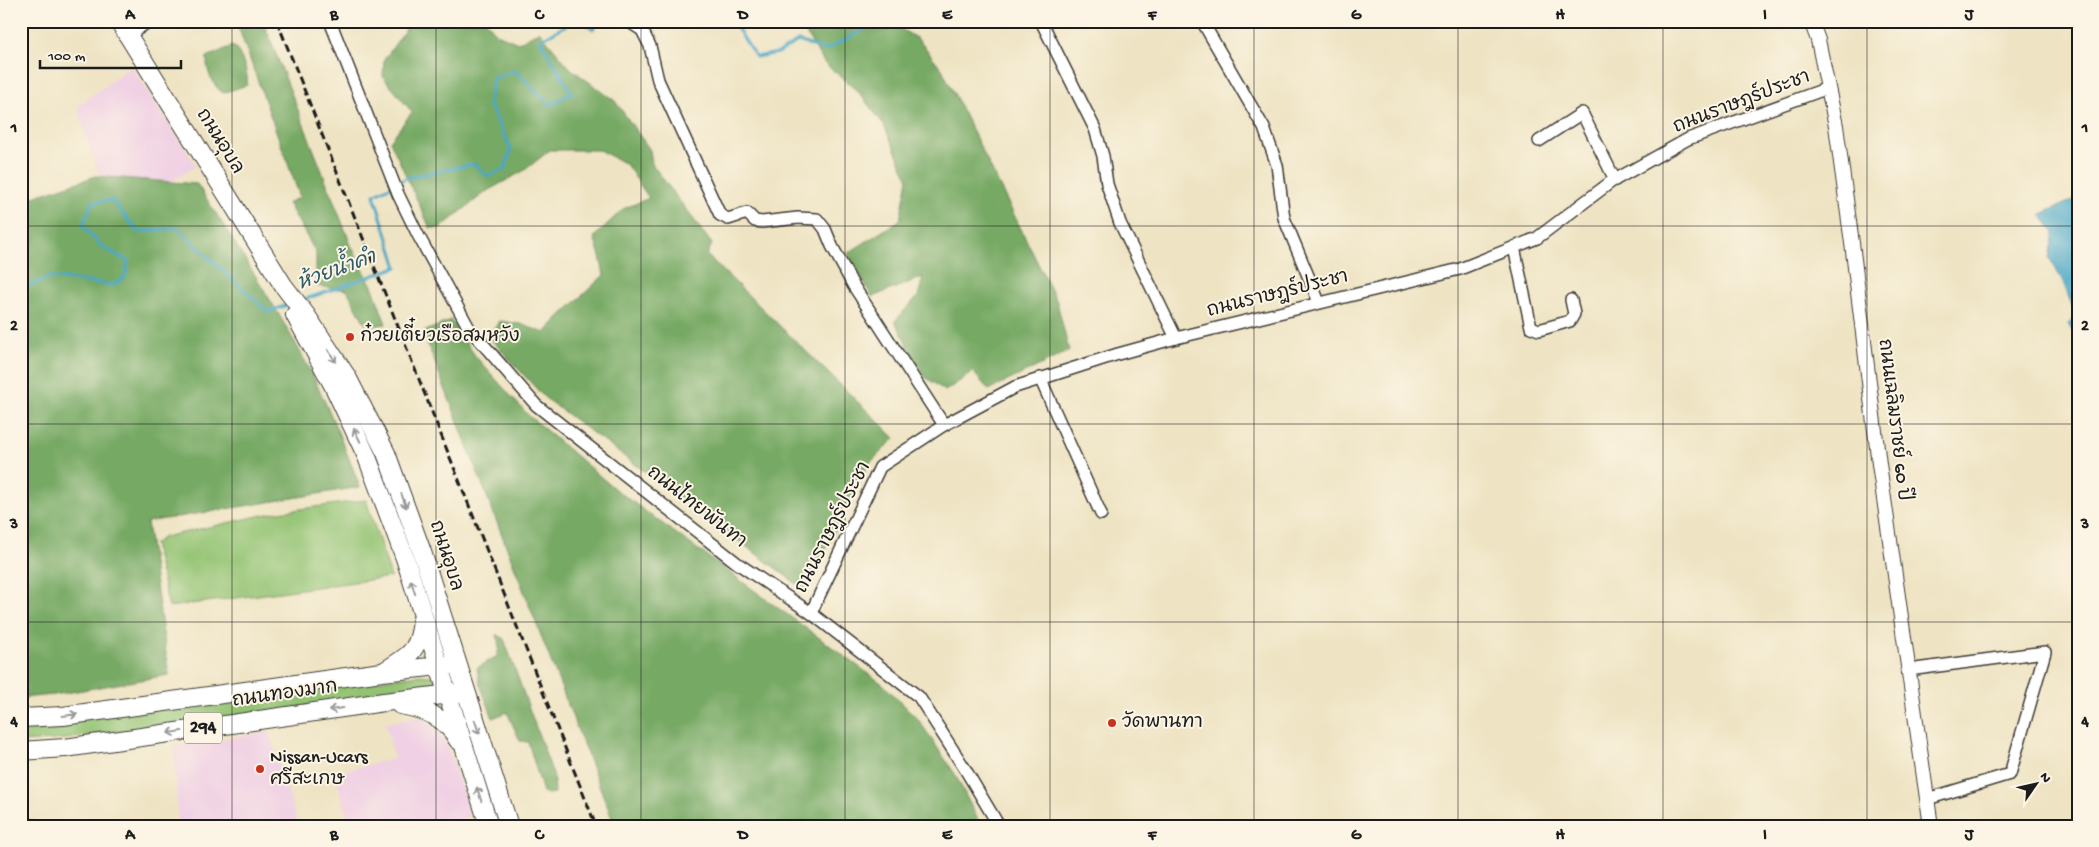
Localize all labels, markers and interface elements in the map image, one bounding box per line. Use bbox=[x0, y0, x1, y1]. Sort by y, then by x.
text: A bbox=[124, 7, 136, 26]
text: B bbox=[329, 7, 339, 26]
text: C bbox=[534, 7, 545, 26]
text: D bbox=[736, 7, 749, 26]
text: E bbox=[942, 7, 953, 26]
text: F bbox=[1147, 7, 1158, 26]
text: G bbox=[1351, 7, 1362, 26]
text: H bbox=[1555, 7, 1565, 26]
text: I bbox=[1763, 7, 1767, 26]
text: J bbox=[1964, 7, 1975, 26]
scale bar bbox=[40, 38, 181, 70]
text: 100 m bbox=[47, 48, 86, 66]
street label: ถนนราษฎร์ประชา bbox=[1669, 63, 1814, 140]
street label: ถนนอุบล bbox=[190, 105, 248, 179]
text: 1 bbox=[10, 120, 17, 139]
text: 1 bbox=[2081, 120, 2088, 139]
water label: ห้วยน้ำคำ bbox=[291, 237, 381, 297]
street label: ถนนราษฎร์ประชา bbox=[1204, 262, 1351, 324]
place label: ก๋วยเตี๋ยวเรือสมหวัง bbox=[360, 317, 520, 349]
text: 2 bbox=[10, 318, 18, 337]
text: 2 bbox=[2081, 318, 2089, 337]
marker: ก๋วยเตี๋ยวเรือสมหวัง bbox=[344, 331, 356, 343]
street label: ถนนเฉลิมราชย์ 60 ปี bbox=[1872, 337, 1918, 502]
one-way arrow bbox=[328, 348, 338, 362]
one-way arrow bbox=[352, 428, 361, 443]
street label: ถนนราษฎร์ประชา bbox=[787, 456, 877, 598]
street label: ถนนไทยพันทา bbox=[642, 459, 753, 554]
one-way arrow bbox=[400, 493, 409, 508]
text: 3 bbox=[9, 516, 18, 535]
text: 3 bbox=[2080, 516, 2089, 535]
street label: ถนนอุบล bbox=[423, 518, 467, 594]
one-way arrow bbox=[408, 579, 418, 595]
street label: ถนนทองมาก bbox=[231, 676, 339, 714]
one-way arrow bbox=[328, 704, 344, 714]
one-way arrow bbox=[62, 710, 78, 720]
place label: วัดพานทา bbox=[1122, 710, 1203, 735]
road number: 294 bbox=[184, 712, 222, 744]
text: 4 bbox=[9, 714, 18, 733]
text: 4 bbox=[2080, 714, 2089, 733]
marker: วัดพานทา bbox=[1106, 717, 1118, 729]
one-way arrow bbox=[473, 719, 483, 735]
one-way arrow bbox=[167, 727, 183, 737]
place label: Nissan-Ucars ศรีสะเกษ bbox=[270, 747, 369, 792]
north arrow bbox=[2012, 760, 2062, 810]
marker: Nissan-Ucars ศรีสะเกษ bbox=[254, 763, 266, 775]
text: N bbox=[2035, 770, 2054, 787]
one-way arrow bbox=[474, 787, 484, 803]
text: A bbox=[124, 827, 136, 846]
text: B bbox=[329, 827, 339, 846]
text: C bbox=[534, 827, 545, 846]
text: D bbox=[736, 827, 749, 846]
text: E bbox=[942, 827, 953, 846]
text: F bbox=[1147, 827, 1158, 846]
text: G bbox=[1351, 827, 1362, 846]
text: H bbox=[1555, 827, 1565, 846]
text: I bbox=[1763, 827, 1767, 846]
text: J bbox=[1964, 827, 1975, 846]

